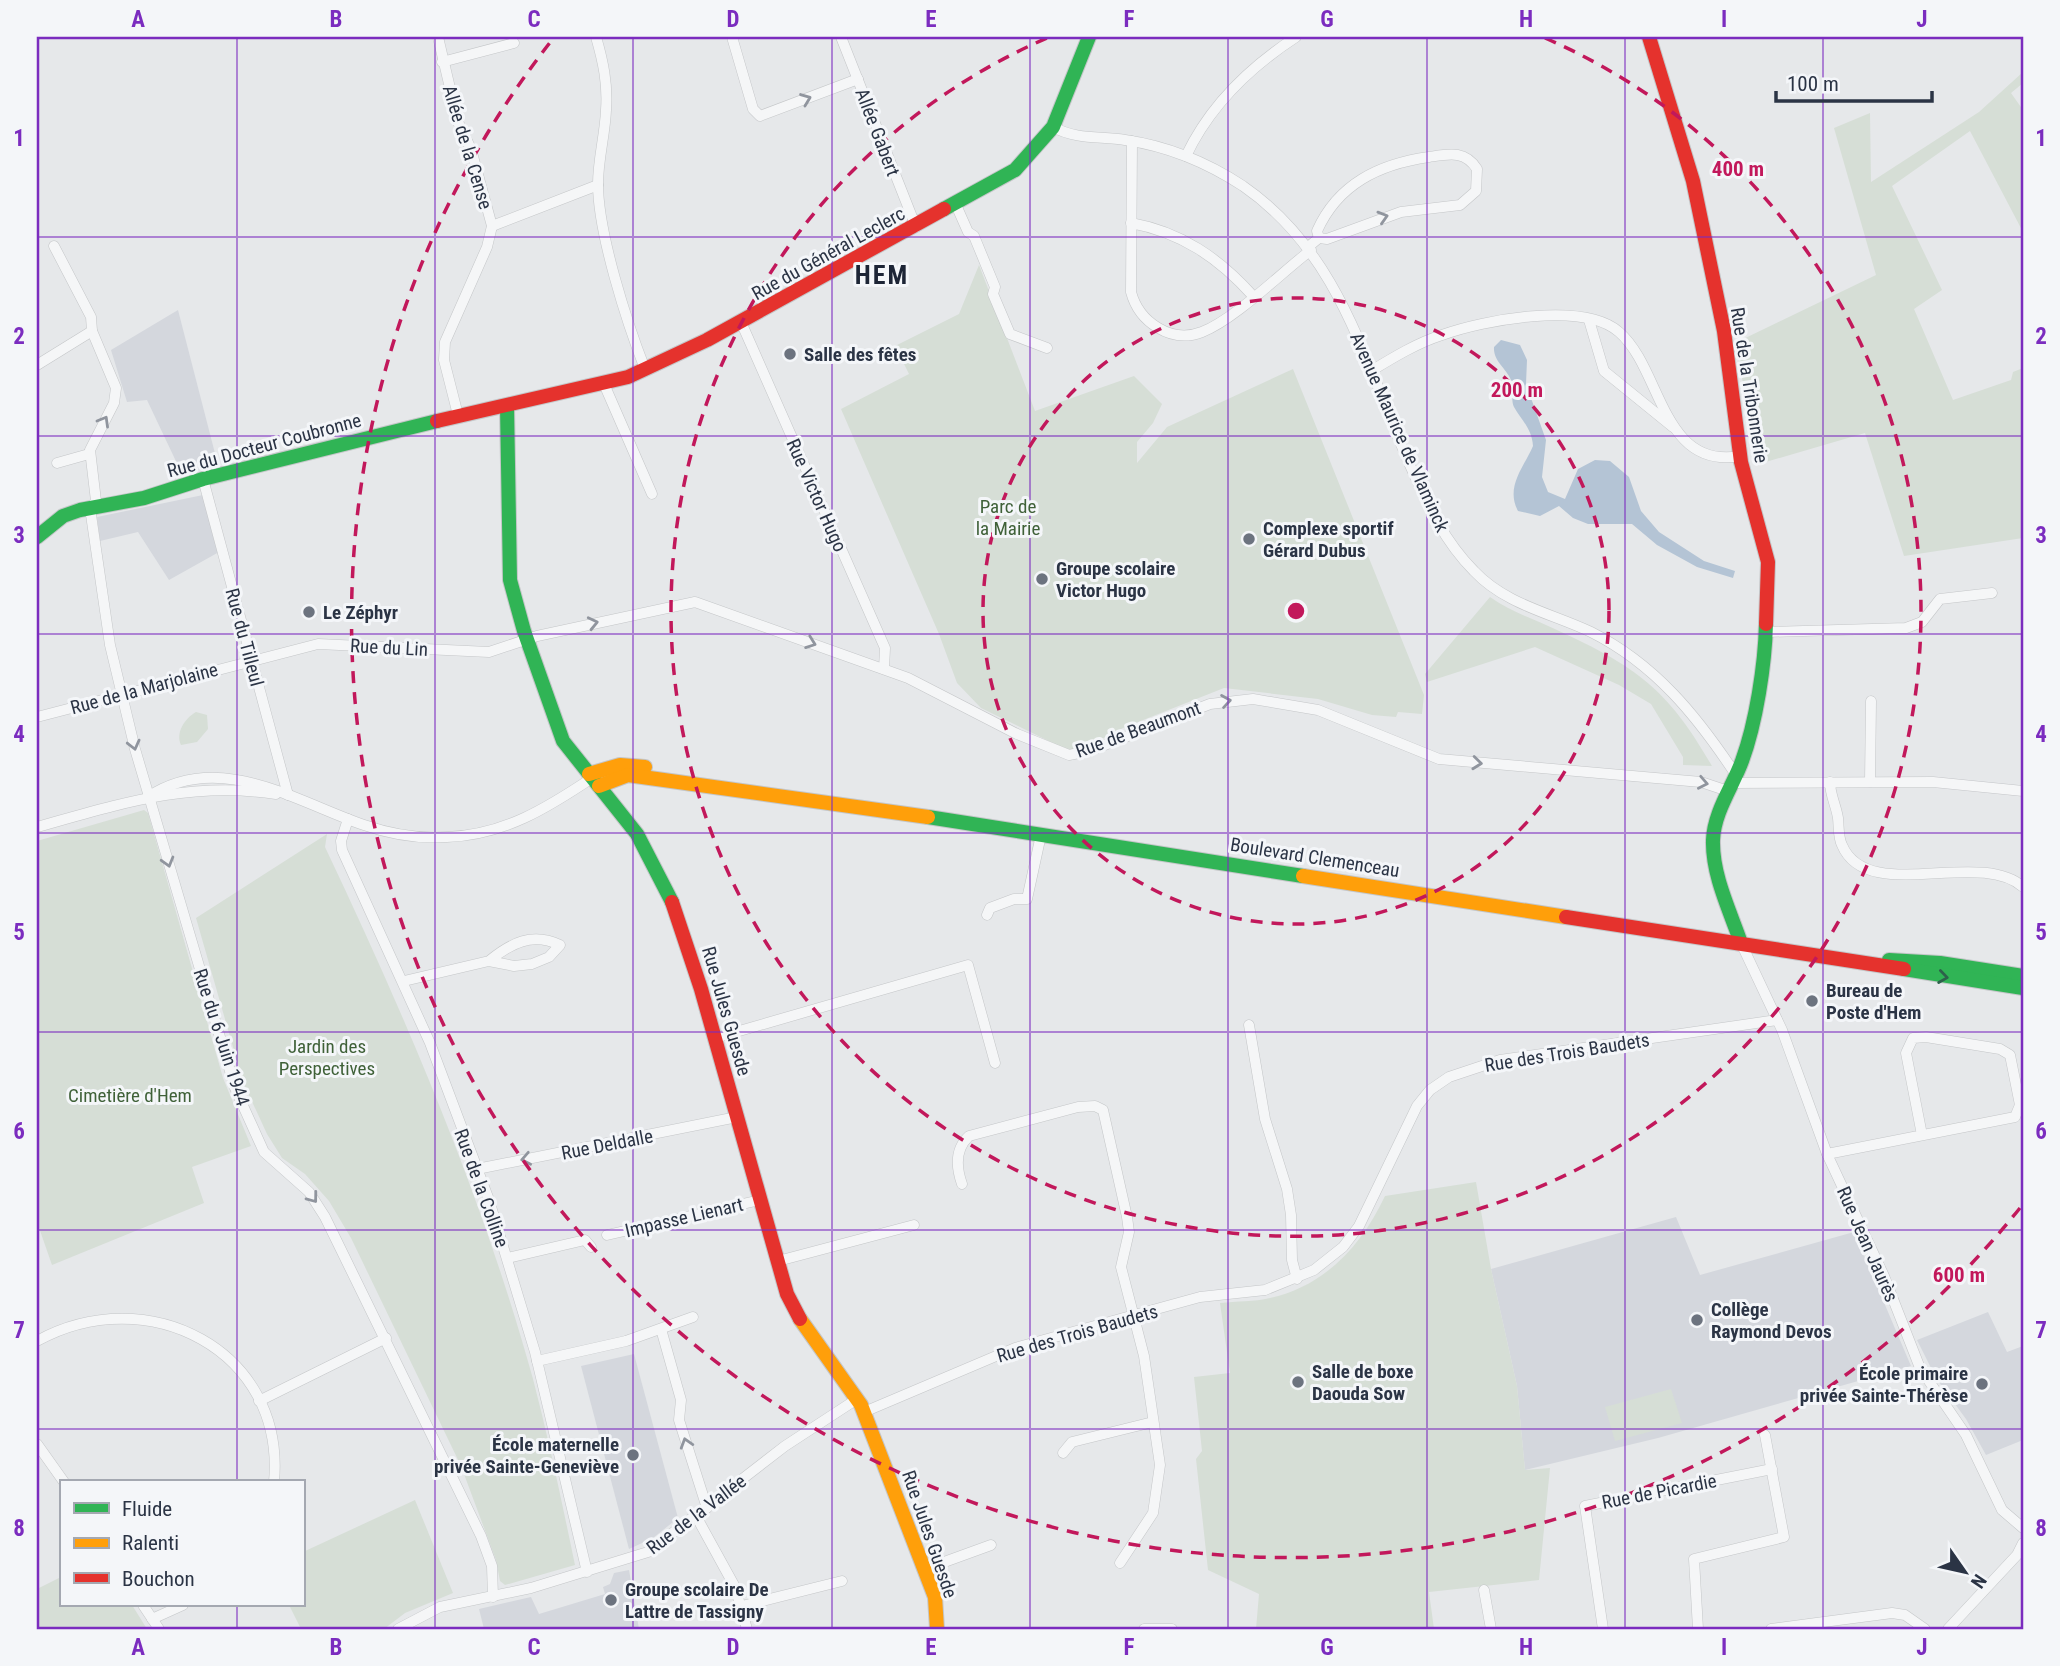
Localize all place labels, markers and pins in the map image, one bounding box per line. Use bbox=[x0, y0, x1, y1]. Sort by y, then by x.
place label: Salle des fêtes bbox=[804, 343, 916, 366]
marker: Salle des fêtes bbox=[782, 346, 798, 362]
place label: Complexe sportif Gérard Dubus bbox=[1263, 517, 1394, 562]
marker: Complexe sportif Gérard Dubus bbox=[1241, 531, 1257, 547]
place label: Groupe scolaire Victor Hugo bbox=[1056, 557, 1175, 602]
marker: Groupe scolaire Victor Hugo bbox=[1034, 571, 1050, 587]
centre of rings bbox=[1284, 599, 1308, 623]
place label: Le Zéphyr bbox=[323, 601, 398, 624]
marker: Le Zéphyr bbox=[301, 604, 317, 620]
place label: Bureau de Poste d'Hem bbox=[1826, 979, 1921, 1024]
marker: Bureau de Poste d'Hem bbox=[1804, 993, 1820, 1009]
place label: Collège Raymond Devos bbox=[1711, 1298, 1832, 1343]
marker: Collège Raymond Devos bbox=[1689, 1312, 1705, 1328]
place label: Salle de boxe Daouda Sow bbox=[1312, 1360, 1413, 1405]
place label: École primaire privée Sainte-Thérèse bbox=[1800, 1362, 1968, 1407]
marker: Salle de boxe Daouda Sow bbox=[1290, 1374, 1306, 1390]
marker: École primaire privée Sainte-Thérèse bbox=[1974, 1376, 1990, 1392]
place label: École maternelle privée Sainte-Geneviève bbox=[434, 1433, 619, 1478]
marker: École maternelle privée Sainte-Geneviève bbox=[625, 1447, 641, 1463]
place label: Groupe scolaire De Lattre de Tassigny bbox=[625, 1578, 769, 1623]
marker: Groupe scolaire De Lattre de Tassigny bbox=[603, 1592, 619, 1608]

